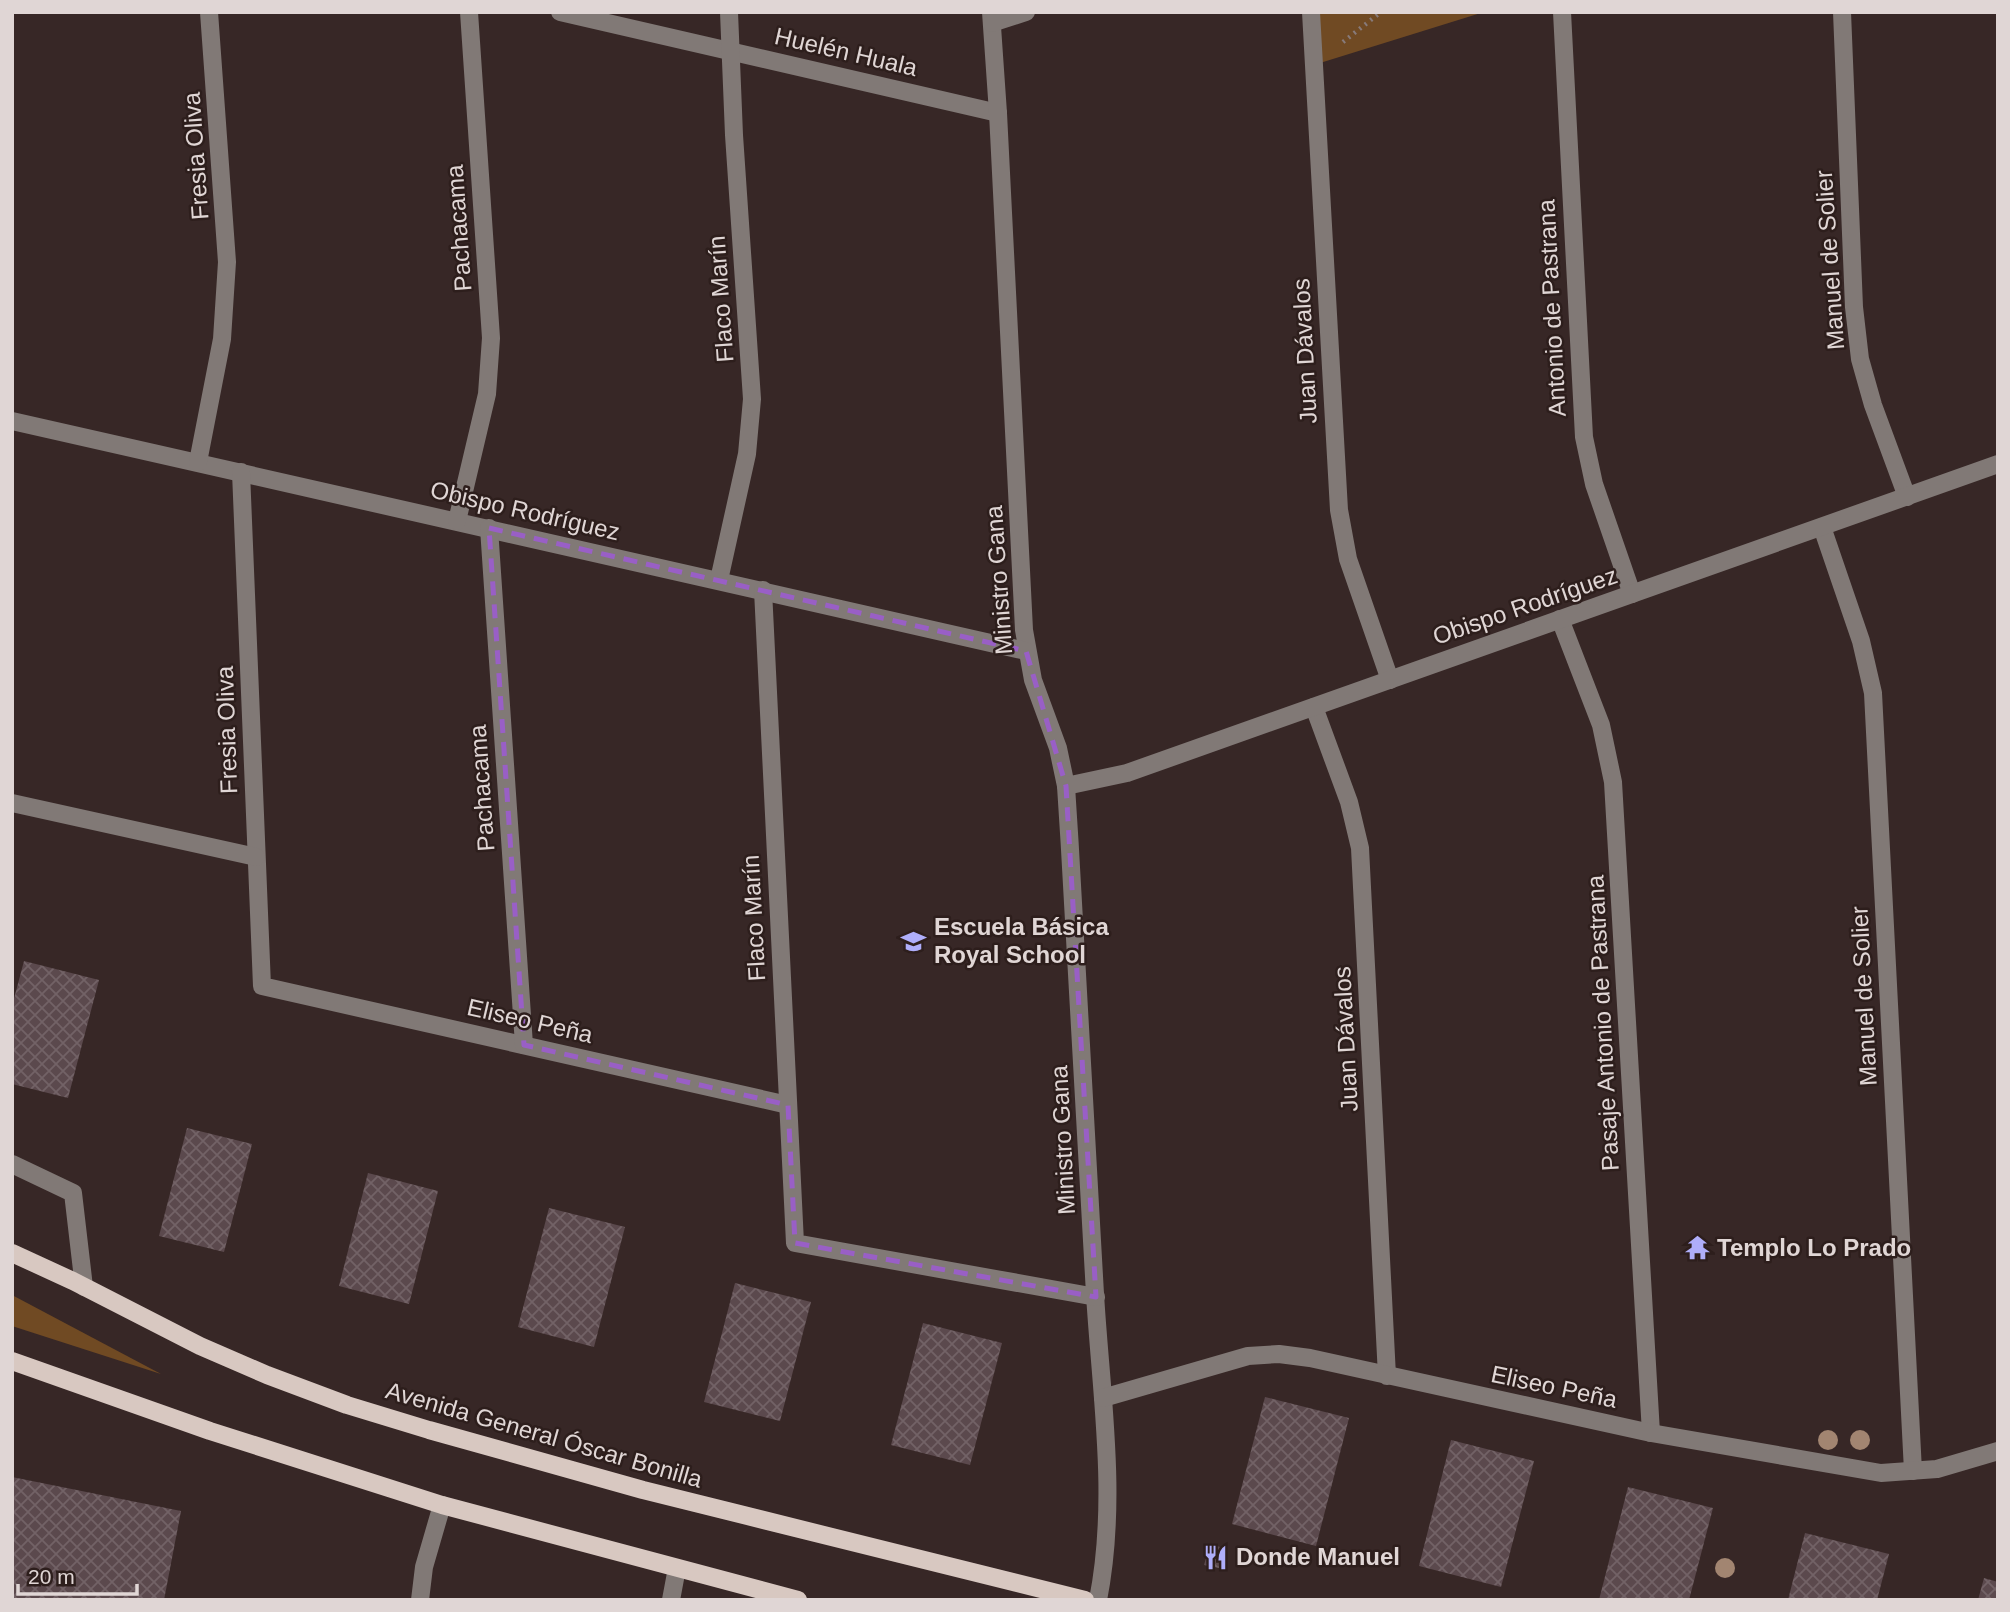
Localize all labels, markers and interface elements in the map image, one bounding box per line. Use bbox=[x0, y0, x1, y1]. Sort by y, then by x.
street label: Huelén Huala bbox=[772, 22, 921, 81]
street label: Fresia Oliva bbox=[178, 91, 213, 221]
street label: Pachacama bbox=[441, 163, 476, 292]
street label: Manuel de Solier bbox=[1810, 169, 1849, 351]
street label: Antonio de Pastrana bbox=[1532, 198, 1571, 417]
street label: Flaco Marín bbox=[703, 235, 738, 363]
street label: Juan Dávalos bbox=[1287, 278, 1322, 424]
street label: Obispo Rodríguez bbox=[428, 476, 622, 545]
street label: Ministro Gana bbox=[980, 504, 1017, 655]
street label: Obispo Rodríguez bbox=[1429, 561, 1621, 650]
street label: Fresia Oliva bbox=[211, 665, 242, 794]
street label: Pachacama bbox=[464, 723, 499, 852]
street label: Flaco Marín bbox=[737, 854, 770, 982]
street label: Pasaje Antonio de Pastrana bbox=[1581, 874, 1624, 1172]
street label: Manuel de Solier bbox=[1845, 905, 1882, 1087]
place label: Escuela Básica Royal School bbox=[934, 913, 1109, 968]
school or university icon: Escuela Básica Royal School bbox=[900, 927, 928, 955]
street label: Juan Dávalos bbox=[1328, 966, 1363, 1112]
street label: Eliseo Peña bbox=[465, 993, 596, 1048]
street label: Ministro Gana bbox=[1045, 1064, 1080, 1215]
temple icon: Templo Lo Prado bbox=[1683, 1234, 1711, 1262]
place label: Templo Lo Prado bbox=[1717, 1234, 1911, 1261]
street label: Eliseo Peña bbox=[1489, 1360, 1620, 1413]
street label: Avenida General Óscar Bonilla bbox=[383, 1376, 706, 1493]
restaurant icon: Donde Manuel bbox=[1202, 1543, 1230, 1571]
place label: Donde Manuel bbox=[1236, 1543, 1400, 1570]
scale bar bbox=[18, 1552, 136, 1596]
text: 20 m bbox=[28, 1565, 75, 1588]

